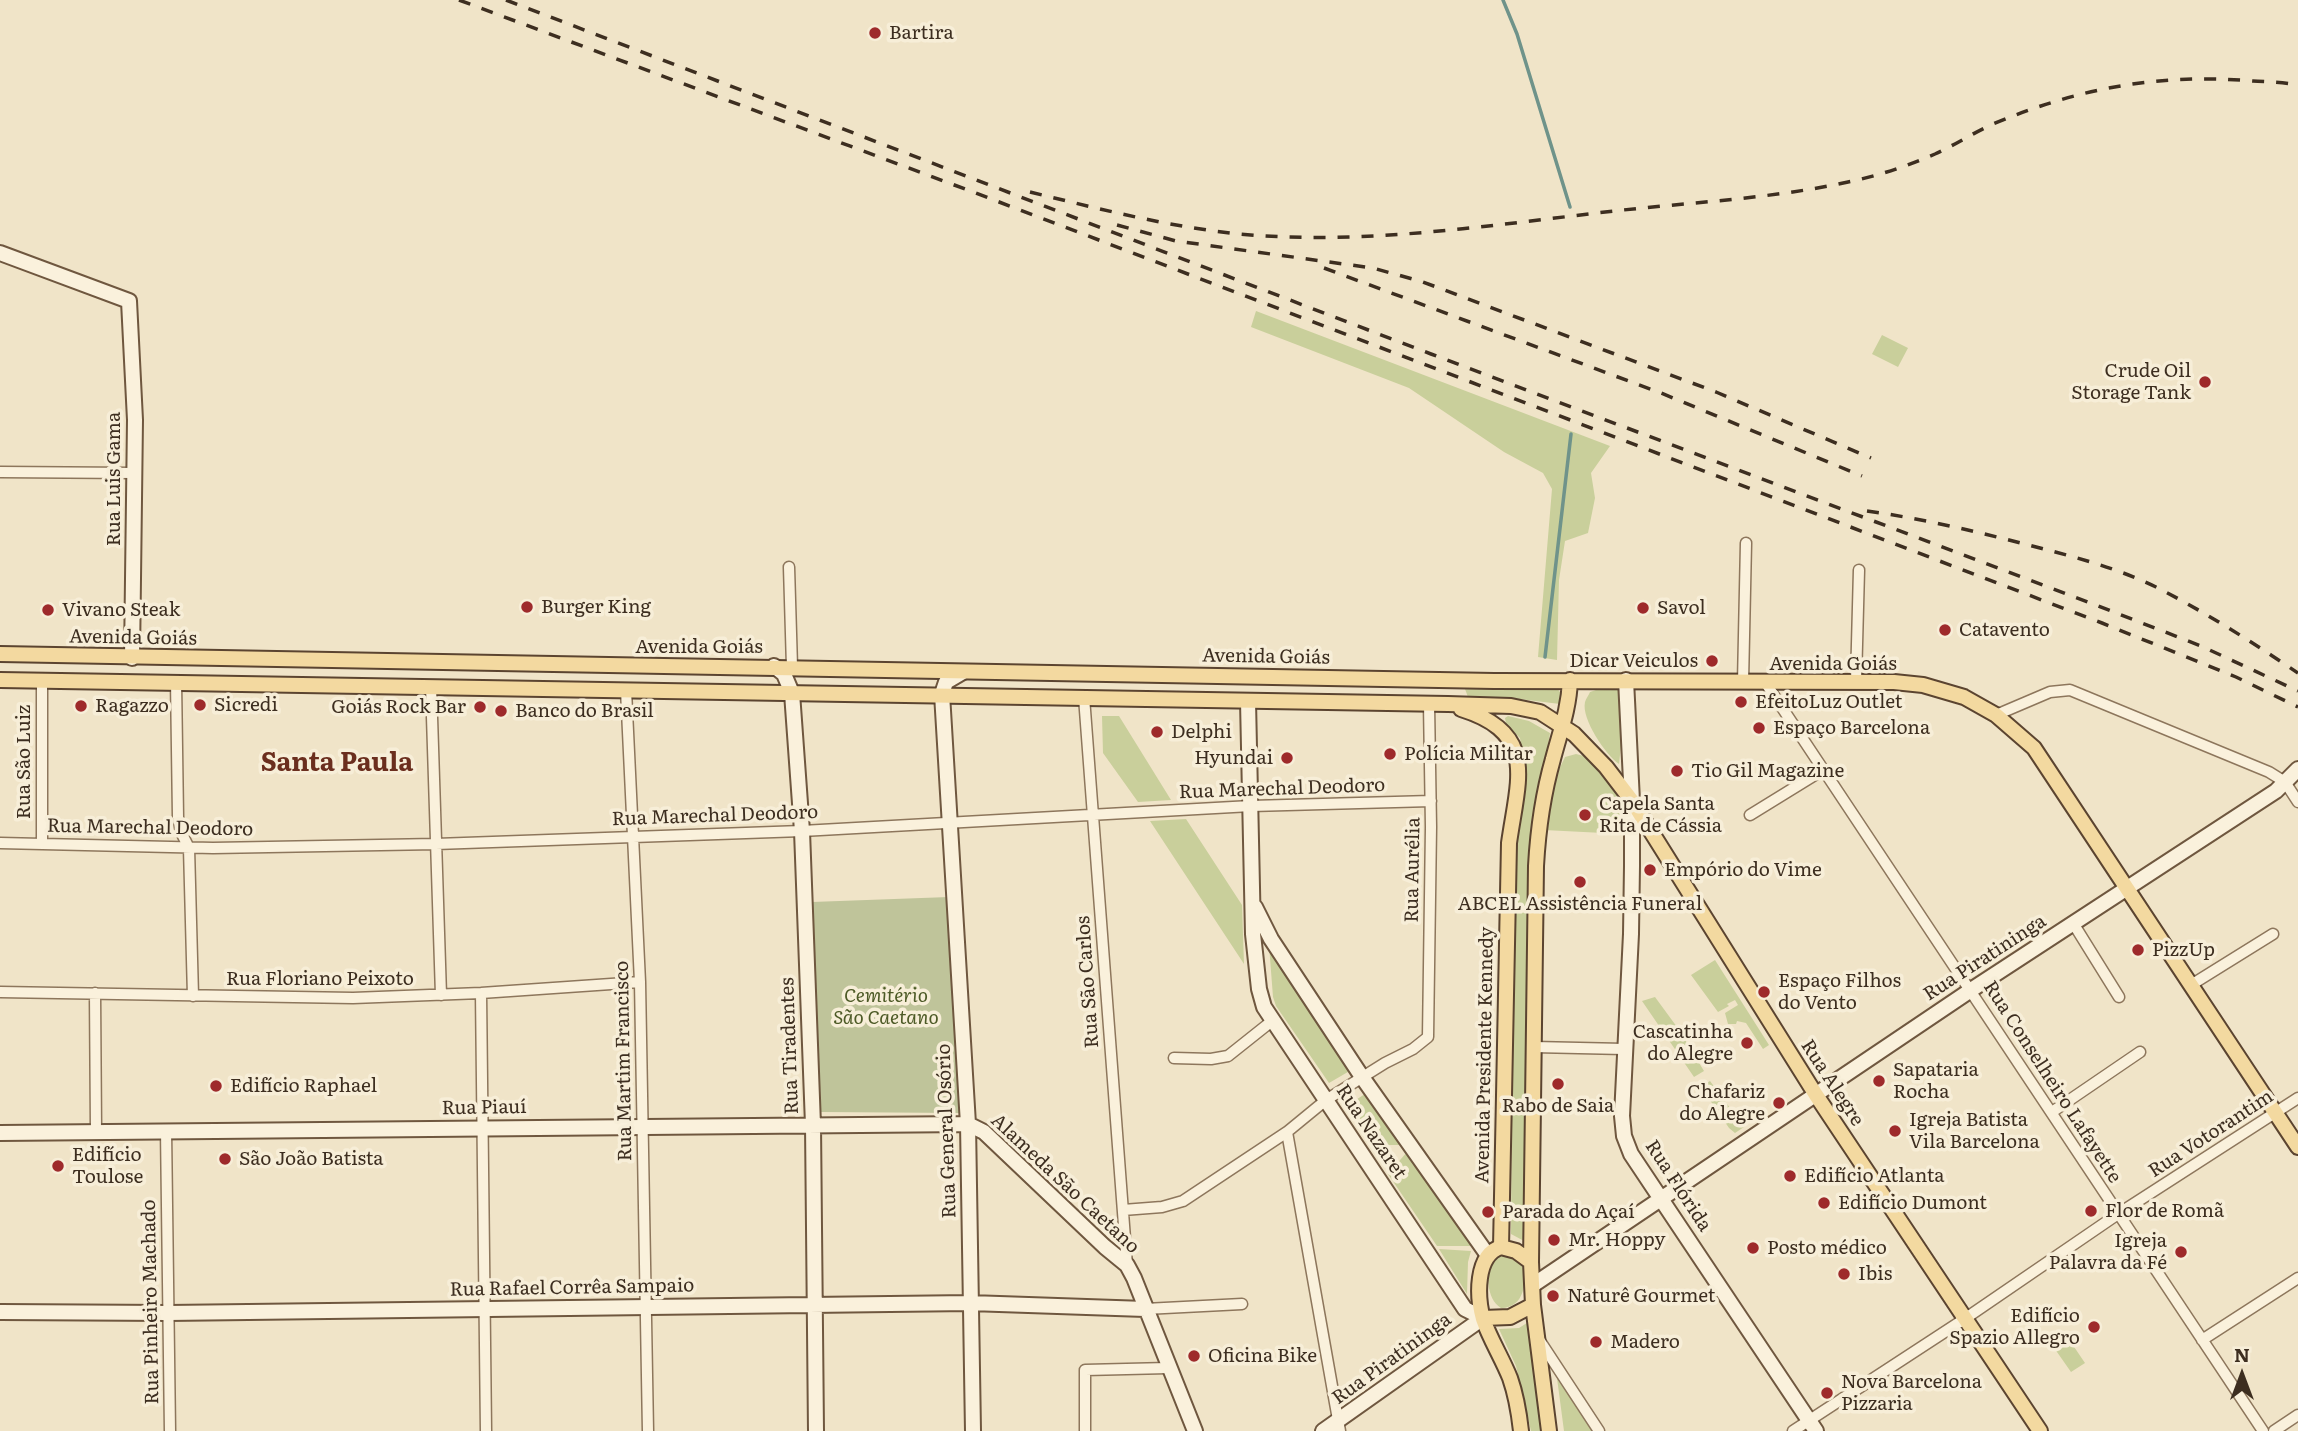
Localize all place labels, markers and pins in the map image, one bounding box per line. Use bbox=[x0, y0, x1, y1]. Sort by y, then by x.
place label: Bartira bbox=[889, 22, 954, 44]
marker: Bartira bbox=[867, 25, 883, 41]
place label: Crude Oil Storage Tank bbox=[2071, 360, 2191, 404]
marker: Crude Oil Storage Tank bbox=[2197, 374, 2213, 390]
place label: Burger King bbox=[541, 596, 651, 618]
place label: Savol bbox=[1657, 597, 1706, 619]
place label: Vivano Steak bbox=[62, 599, 180, 621]
marker: Burger King bbox=[519, 599, 535, 615]
marker: Savol bbox=[1635, 600, 1651, 616]
marker: Vivano Steak bbox=[40, 602, 56, 618]
place label: Catavento bbox=[1959, 619, 2050, 641]
marker: Catavento bbox=[1937, 622, 1953, 638]
place label: Dicar Veiculos bbox=[1569, 650, 1698, 672]
marker: Dicar Veiculos bbox=[1704, 653, 1720, 669]
place label: EfeitoLuz Outlet bbox=[1755, 691, 1902, 713]
place label: Sicredi bbox=[214, 694, 278, 716]
marker: EfeitoLuz Outlet bbox=[1733, 694, 1749, 710]
place label: Ragazzo bbox=[95, 695, 169, 717]
place label: Goiás Rock Bar bbox=[331, 696, 466, 718]
marker: Sicredi bbox=[192, 697, 208, 713]
marker: Ragazzo bbox=[73, 698, 89, 714]
marker: Goiás Rock Bar bbox=[472, 699, 488, 715]
place label: Banco do Brasil bbox=[515, 700, 654, 722]
marker: Banco do Brasil bbox=[493, 703, 509, 719]
place label: Espaço Barcelona bbox=[1773, 717, 1930, 739]
marker: Espaço Barcelona bbox=[1751, 720, 1767, 736]
place label: Delphi bbox=[1171, 721, 1232, 743]
marker: Delphi bbox=[1149, 724, 1165, 740]
place label: Polícia Militar bbox=[1404, 743, 1533, 765]
marker: Polícia Militar bbox=[1382, 746, 1398, 762]
place label: Hyundai bbox=[1194, 747, 1273, 769]
marker: Hyundai bbox=[1279, 750, 1295, 766]
place label: Tio Gil Magazine bbox=[1691, 760, 1844, 782]
marker: Tio Gil Magazine bbox=[1669, 763, 1685, 779]
place label: Capela Santa Rita de Cássia bbox=[1599, 793, 1722, 837]
marker: Capela Santa Rita de Cássia bbox=[1577, 807, 1593, 823]
place label: Empório do Vime bbox=[1664, 859, 1822, 881]
marker: Empório do Vime bbox=[1642, 862, 1658, 878]
marker: ABCEL Assistência Funeral bbox=[1572, 874, 1588, 890]
place label: ABCEL Assistência Funeral bbox=[1458, 893, 1702, 915]
place label: PizzUp bbox=[2152, 939, 2215, 961]
marker: PizzUp bbox=[2130, 942, 2146, 958]
place label: Espaço Filhos do Vento bbox=[1778, 970, 1901, 1014]
marker: Espaço Filhos do Vento bbox=[1756, 984, 1772, 1000]
place label: Cascatinha do Alegre bbox=[1633, 1021, 1733, 1065]
marker: Cascatinha do Alegre bbox=[1739, 1035, 1755, 1051]
place label: Sapataria Rocha bbox=[1893, 1059, 1979, 1103]
marker: Sapataria Rocha bbox=[1871, 1073, 1887, 1089]
place label: Edifício Raphael bbox=[230, 1075, 377, 1097]
marker: Rabo de Saia bbox=[1550, 1076, 1566, 1092]
marker: Edifício Raphael bbox=[208, 1078, 224, 1094]
place label: Chafariz do Alegre bbox=[1679, 1081, 1765, 1125]
place label: Rabo de Saia bbox=[1502, 1095, 1614, 1117]
marker: Chafariz do Alegre bbox=[1771, 1095, 1787, 1111]
place label: Igreja Batista Vila Barcelona bbox=[1909, 1109, 2040, 1153]
marker: Igreja Batista Vila Barcelona bbox=[1887, 1123, 1903, 1139]
place label: Edifício Toulose bbox=[72, 1144, 143, 1188]
place label: São João Batista bbox=[239, 1148, 384, 1170]
marker: São João Batista bbox=[217, 1151, 233, 1167]
marker: Edifício Toulose bbox=[50, 1158, 66, 1174]
place label: Edifício Atlanta bbox=[1804, 1165, 1944, 1187]
marker: Edifício Atlanta bbox=[1782, 1168, 1798, 1184]
place label: Edifício Dumont bbox=[1838, 1192, 1987, 1214]
marker: Edifício Dumont bbox=[1816, 1195, 1832, 1211]
place label: Flor de Romã bbox=[2105, 1200, 2224, 1222]
place label: Parada do Açaí bbox=[1502, 1201, 1635, 1223]
marker: Flor de Romã bbox=[2083, 1203, 2099, 1219]
marker: Parada do Açaí bbox=[1480, 1204, 1496, 1220]
place label: Mr. Hoppy bbox=[1568, 1229, 1665, 1251]
place label: Igreja Palavra da Fé bbox=[2049, 1230, 2167, 1274]
marker: Mr. Hoppy bbox=[1546, 1232, 1562, 1248]
place label: Posto médico bbox=[1767, 1237, 1887, 1259]
marker: Posto médico bbox=[1745, 1240, 1761, 1256]
marker: Igreja Palavra da Fé bbox=[2173, 1244, 2189, 1260]
place label: Ibis bbox=[1858, 1263, 1892, 1285]
marker: Ibis bbox=[1836, 1266, 1852, 1282]
place label: Naturê Gourmet bbox=[1567, 1285, 1715, 1307]
marker: Naturê Gourmet bbox=[1545, 1288, 1561, 1304]
place label: Edifício Spazio Allegro bbox=[1949, 1305, 2080, 1349]
marker: Edifício Spazio Allegro bbox=[2086, 1319, 2102, 1335]
place label: Madero bbox=[1610, 1331, 1680, 1353]
marker: Madero bbox=[1588, 1334, 1604, 1350]
place label: Oficina Bike bbox=[1208, 1345, 1317, 1367]
marker: Oficina Bike bbox=[1186, 1348, 1202, 1364]
place label: Nova Barcelona Pizzaria bbox=[1841, 1371, 1982, 1415]
marker: Nova Barcelona Pizzaria bbox=[1819, 1385, 1835, 1401]

